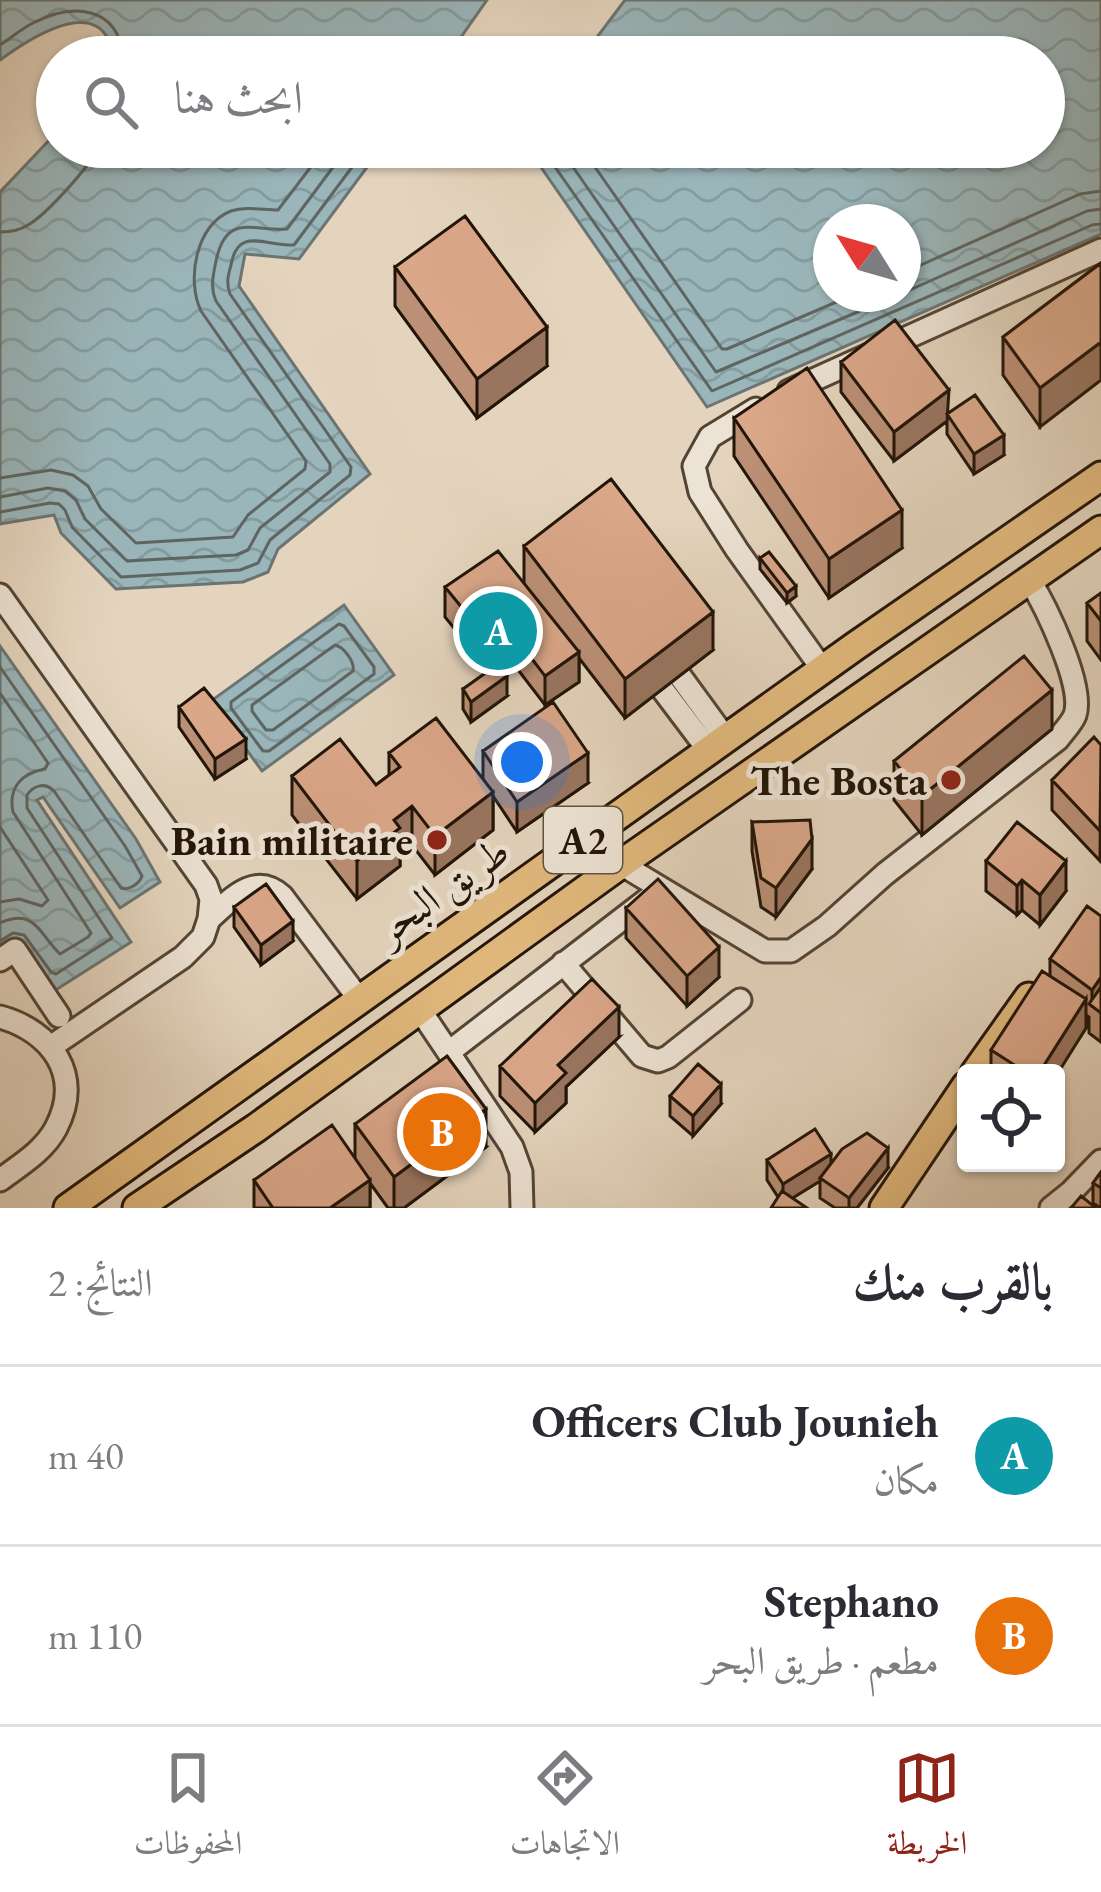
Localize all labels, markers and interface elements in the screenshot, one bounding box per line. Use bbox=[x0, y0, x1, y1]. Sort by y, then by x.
search box bbox=[36, 36, 1065, 168]
text: ابحث هنا bbox=[174, 68, 303, 126]
icon: search bbox=[78, 69, 144, 135]
north arrow bbox=[813, 204, 921, 312]
pin: A bbox=[459, 586, 537, 676]
your location bbox=[492, 732, 552, 792]
place label: The Bosta bbox=[750, 753, 928, 808]
marker: The Bosta bbox=[938, 767, 964, 793]
road number: A2 bbox=[544, 807, 622, 873]
place label: Bain militaire bbox=[171, 813, 413, 868]
street label: طريق البحر bbox=[361, 823, 520, 958]
marker: Bain militaire bbox=[424, 827, 450, 853]
map controls bbox=[957, 1064, 1065, 1172]
button: locate bbox=[957, 1064, 1065, 1172]
pin: B bbox=[403, 1087, 481, 1177]
text: بالقرب منك bbox=[852, 1248, 1053, 1314]
text: النتائج: 2 bbox=[48, 1257, 153, 1308]
text: Officers Club Jounieh bbox=[532, 1392, 939, 1450]
text: 40 m bbox=[48, 1430, 124, 1481]
text: A bbox=[1000, 1430, 1028, 1481]
text: مكان bbox=[874, 1455, 939, 1506]
text: Stephano bbox=[764, 1572, 939, 1630]
text: 110 m bbox=[48, 1610, 142, 1661]
text: B bbox=[1002, 1610, 1026, 1661]
text: مطعم · طريق البحر bbox=[703, 1635, 939, 1686]
tab: المحفوظات bbox=[134, 1745, 242, 1875]
tab: الاتجاهات bbox=[510, 1745, 620, 1875]
tab: الخريطة bbox=[887, 1745, 967, 1875]

